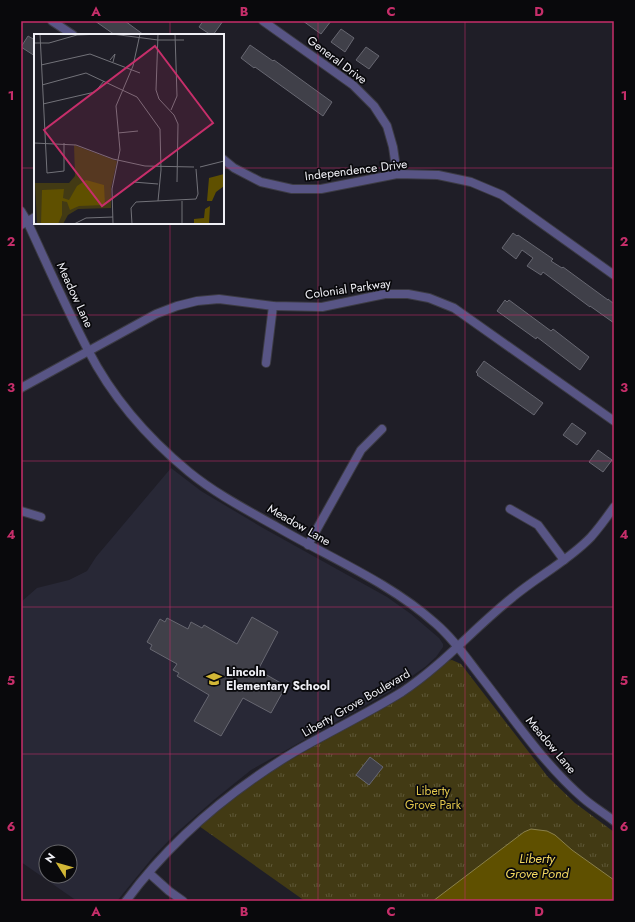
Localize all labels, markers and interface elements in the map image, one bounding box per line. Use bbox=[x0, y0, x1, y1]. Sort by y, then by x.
text: A bbox=[90, 2, 101, 21]
text: B bbox=[240, 2, 249, 21]
text: C bbox=[386, 2, 396, 21]
text: D bbox=[534, 2, 544, 21]
street label: General Drive bbox=[303, 31, 371, 89]
inset map bbox=[34, 34, 224, 224]
text: 1 bbox=[8, 86, 14, 105]
text: 1 bbox=[621, 86, 627, 105]
street label: Independence Drive bbox=[304, 155, 408, 185]
text: 2 bbox=[7, 232, 15, 251]
text: 2 bbox=[620, 232, 628, 251]
street label: Meadow Lane bbox=[52, 259, 98, 331]
street label: Colonial Parkway bbox=[304, 274, 393, 304]
text: 3 bbox=[7, 378, 15, 397]
text: 3 bbox=[620, 378, 628, 397]
street label: Meadow Lane bbox=[264, 500, 334, 550]
text: 4 bbox=[6, 525, 16, 544]
text: 4 bbox=[619, 525, 629, 544]
place label: Lincoln Elementary School bbox=[226, 663, 330, 695]
street label: Liberty Grove Boulevard bbox=[299, 665, 413, 741]
school or university icon: Lincoln Elementary School bbox=[205, 670, 223, 688]
text: 5 bbox=[7, 671, 15, 690]
text: 5 bbox=[620, 671, 628, 690]
street label: Meadow Lane bbox=[522, 712, 580, 778]
park label: Liberty Grove Park bbox=[405, 782, 462, 814]
text: 6 bbox=[7, 817, 16, 836]
text: 6 bbox=[620, 817, 629, 836]
north arrow bbox=[38, 844, 78, 884]
water label: Liberty Grove Pond bbox=[505, 849, 570, 883]
text: N bbox=[41, 850, 59, 866]
text: A bbox=[90, 902, 101, 921]
text: B bbox=[240, 902, 249, 921]
text: C bbox=[386, 902, 396, 921]
text: D bbox=[534, 902, 544, 921]

